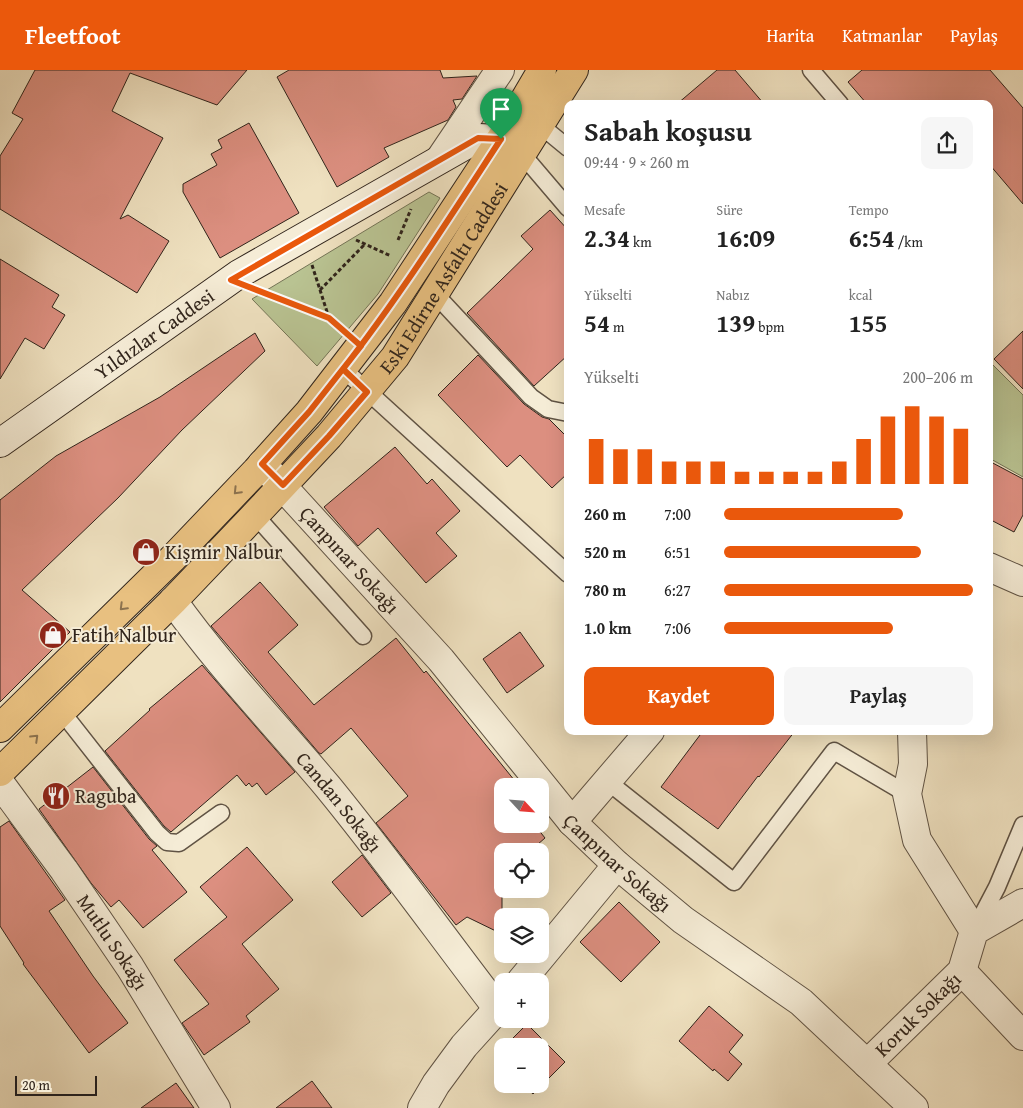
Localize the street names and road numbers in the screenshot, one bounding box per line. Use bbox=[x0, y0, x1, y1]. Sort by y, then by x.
street label: Eski Edirne Asfaltı Caddesi bbox=[372, 176, 515, 380]
street label: Yıldızlar Caddesi bbox=[88, 281, 220, 386]
street label: Çanpınar Sokağı bbox=[293, 499, 407, 620]
street label: Candan Sokağı bbox=[290, 745, 390, 859]
street label: Çanpınar Sokağı bbox=[557, 807, 679, 919]
street label: Mutlu Sokağı bbox=[70, 888, 156, 996]
street label: Koruk Sokağı bbox=[868, 965, 967, 1063]

